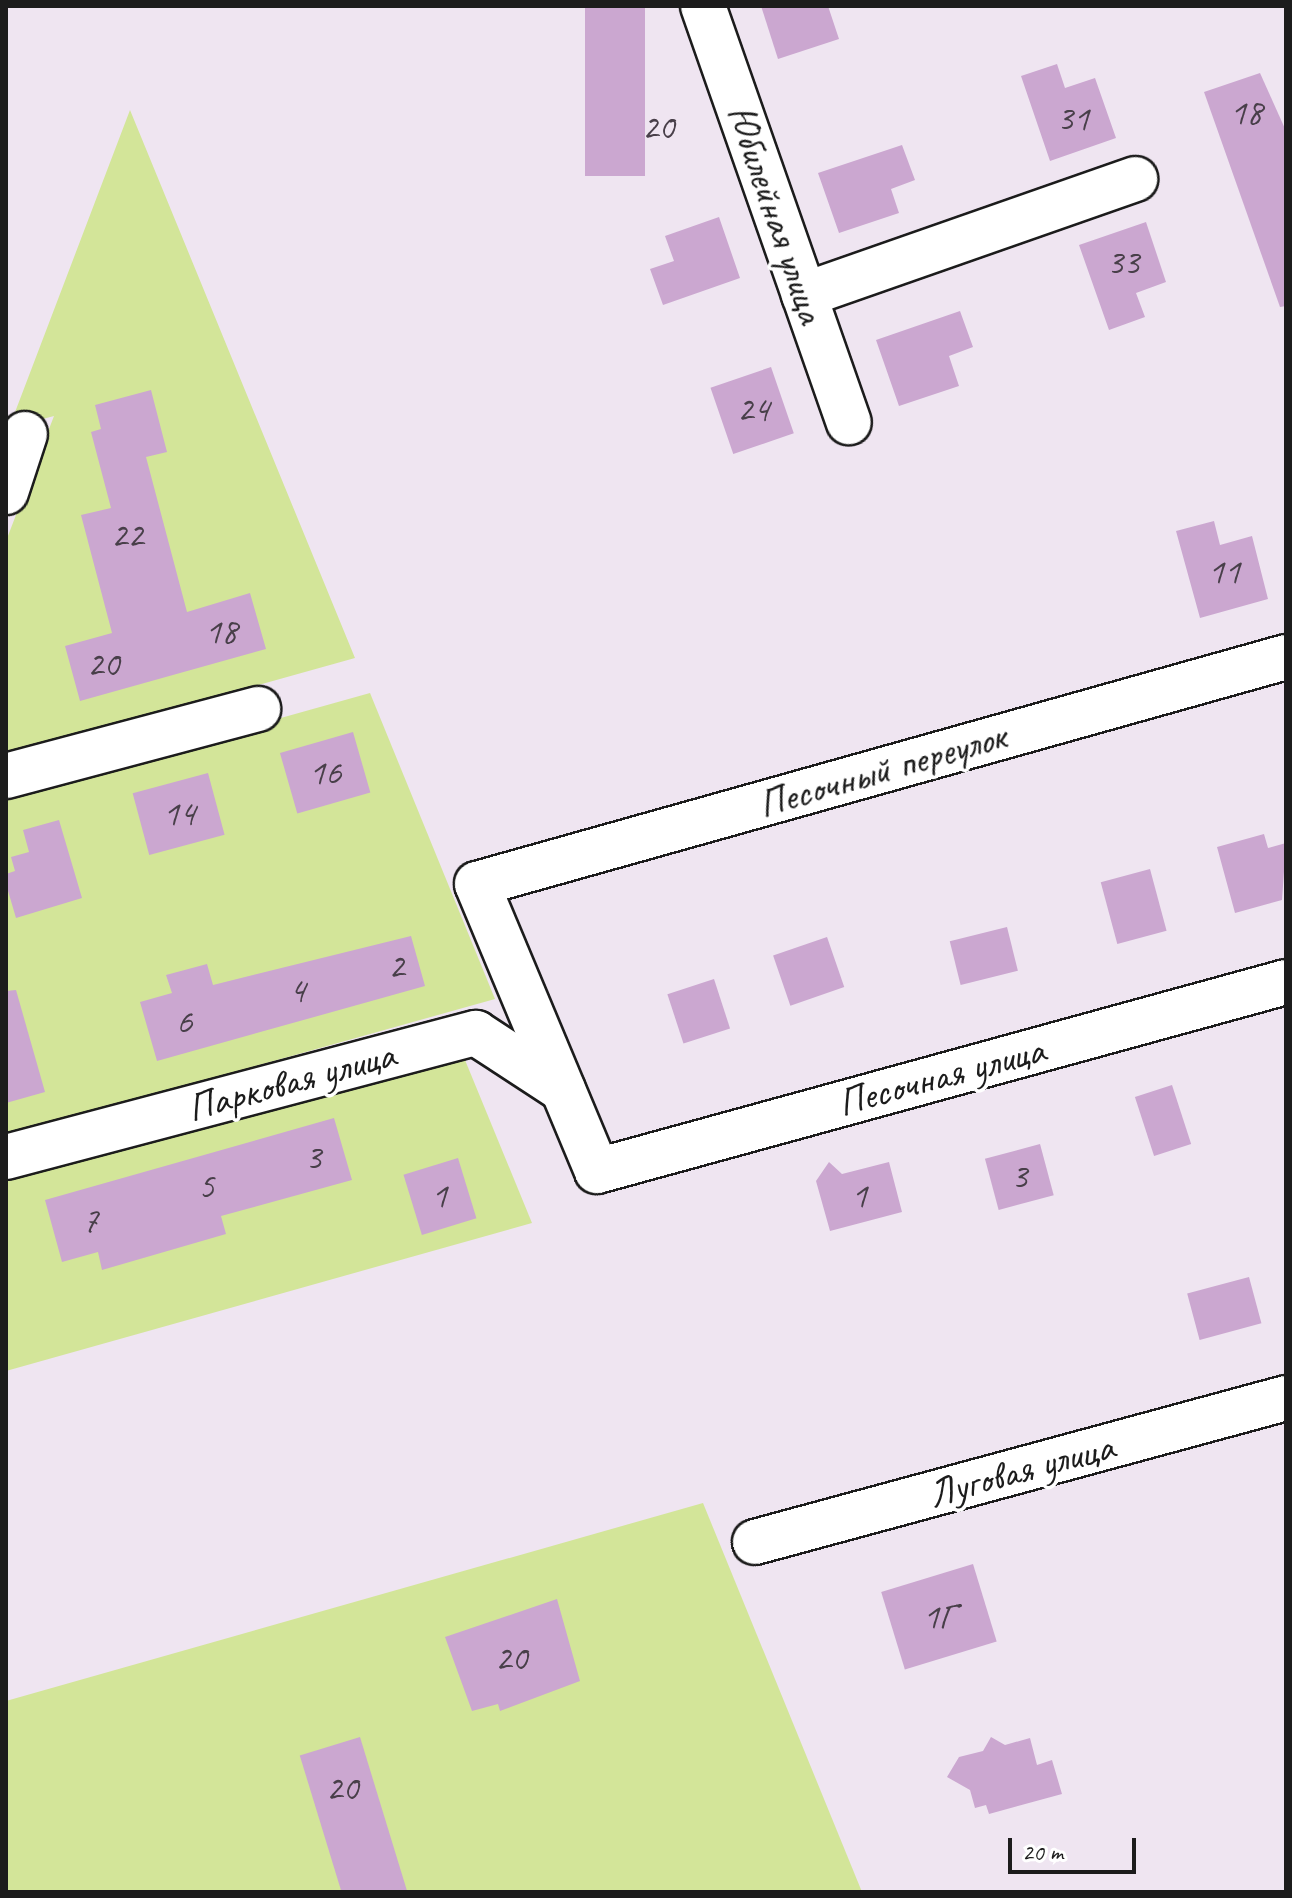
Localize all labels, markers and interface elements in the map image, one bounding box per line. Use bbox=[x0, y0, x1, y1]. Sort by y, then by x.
house number: 18 bbox=[1230, 91, 1262, 135]
street label: Юбилейная улица bbox=[716, 97, 836, 331]
house number: 31 bbox=[1057, 97, 1089, 141]
house number: 20 bbox=[642, 106, 674, 150]
house number: 33 bbox=[1107, 241, 1139, 285]
house number: 24 bbox=[737, 388, 769, 432]
house number: 22 bbox=[111, 514, 143, 558]
house number: 11 bbox=[1208, 550, 1240, 594]
house number: 18 bbox=[205, 610, 237, 654]
house number: 20 bbox=[87, 643, 119, 687]
street label: Песочный переулок bbox=[753, 712, 1011, 828]
house number: 16 bbox=[309, 751, 341, 795]
house number: 14 bbox=[163, 792, 195, 836]
house number: 2 bbox=[388, 945, 404, 989]
house number: 4 bbox=[289, 969, 305, 1013]
house number: 6 bbox=[176, 1000, 192, 1044]
street label: Песочная улица bbox=[831, 1025, 1051, 1127]
street label: Парковая улица bbox=[181, 1030, 401, 1132]
house number: 3 bbox=[305, 1136, 321, 1180]
house number: 3 bbox=[1011, 1155, 1027, 1199]
house number: 5 bbox=[198, 1165, 214, 1209]
house number: 1 bbox=[431, 1174, 447, 1218]
house number: 1 bbox=[851, 1174, 867, 1218]
house number: 7 bbox=[82, 1199, 98, 1243]
street label: Луговая улица bbox=[922, 1422, 1120, 1518]
house number: 1Г bbox=[923, 1595, 955, 1639]
house number: 20 bbox=[495, 1637, 527, 1681]
house number: 20 bbox=[326, 1767, 358, 1811]
scale bar bbox=[1012, 1822, 1140, 1872]
text: 20 m bbox=[1022, 1837, 1063, 1867]

